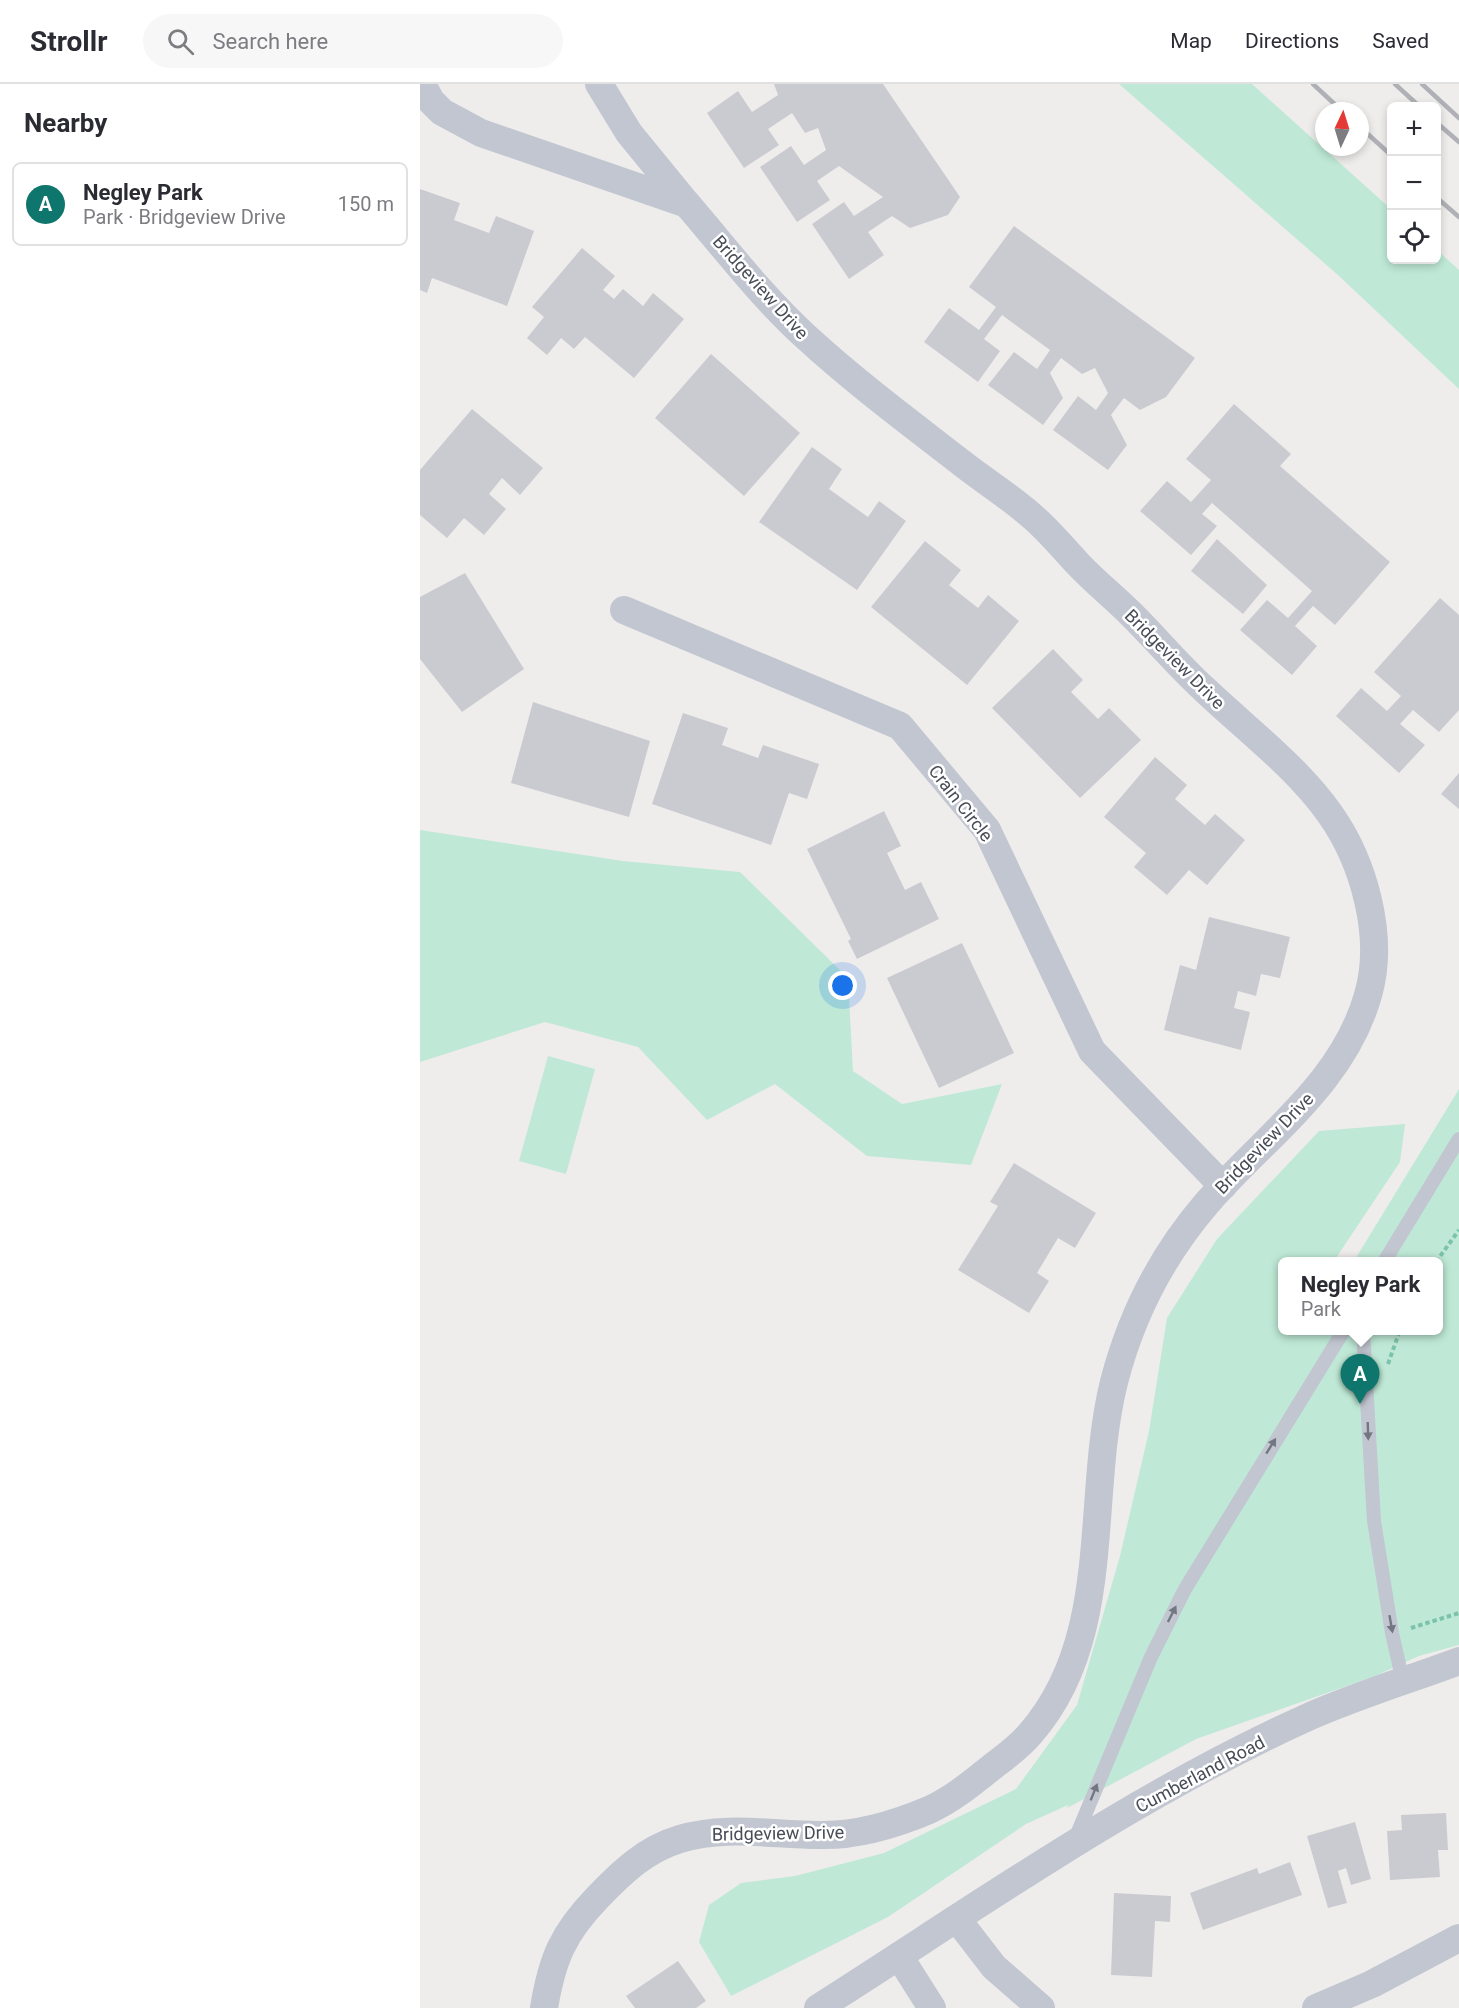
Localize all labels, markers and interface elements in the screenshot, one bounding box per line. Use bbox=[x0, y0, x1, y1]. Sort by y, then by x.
search box bbox=[143, 14, 563, 68]
text: Strollr bbox=[30, 25, 107, 58]
icon: search bbox=[164, 25, 197, 58]
text: Search here bbox=[212, 29, 328, 54]
text: Map bbox=[1170, 29, 1212, 53]
text: Directions bbox=[1245, 29, 1339, 53]
text: Saved bbox=[1372, 29, 1429, 53]
north arrow bbox=[1315, 102, 1369, 156]
map controls bbox=[1387, 102, 1441, 264]
button: + bbox=[1387, 102, 1441, 156]
text: Nearby bbox=[24, 108, 107, 138]
button: − bbox=[1387, 156, 1441, 210]
text: Negley Park bbox=[83, 180, 203, 205]
text: A bbox=[39, 192, 52, 216]
text: 150 m bbox=[338, 192, 394, 216]
text: Park · Bridgeview Drive bbox=[83, 205, 286, 229]
button: locate bbox=[1387, 210, 1441, 264]
street label: Bridgeview Drive bbox=[709, 231, 813, 343]
street label: Bridgeview Drive bbox=[1121, 605, 1229, 713]
street label: Crain Circle bbox=[925, 761, 997, 845]
your location bbox=[828, 971, 857, 1000]
street label: Bridgeview Drive bbox=[1210, 1088, 1318, 1198]
popup bbox=[1278, 1257, 1443, 1335]
text: Negley Park bbox=[1301, 1272, 1420, 1297]
text: Park bbox=[1301, 1297, 1341, 1321]
pin: A bbox=[1340, 1354, 1380, 1404]
one-way arrow bbox=[1363, 1421, 1373, 1440]
one-way arrow bbox=[1266, 1438, 1277, 1454]
one-way arrow bbox=[1168, 1605, 1177, 1622]
one-way arrow bbox=[1386, 1615, 1395, 1634]
street label: Cumberland Road bbox=[1132, 1731, 1268, 1817]
one-way arrow bbox=[1089, 1783, 1099, 1801]
street label: Bridgeview Drive bbox=[712, 1821, 844, 1845]

